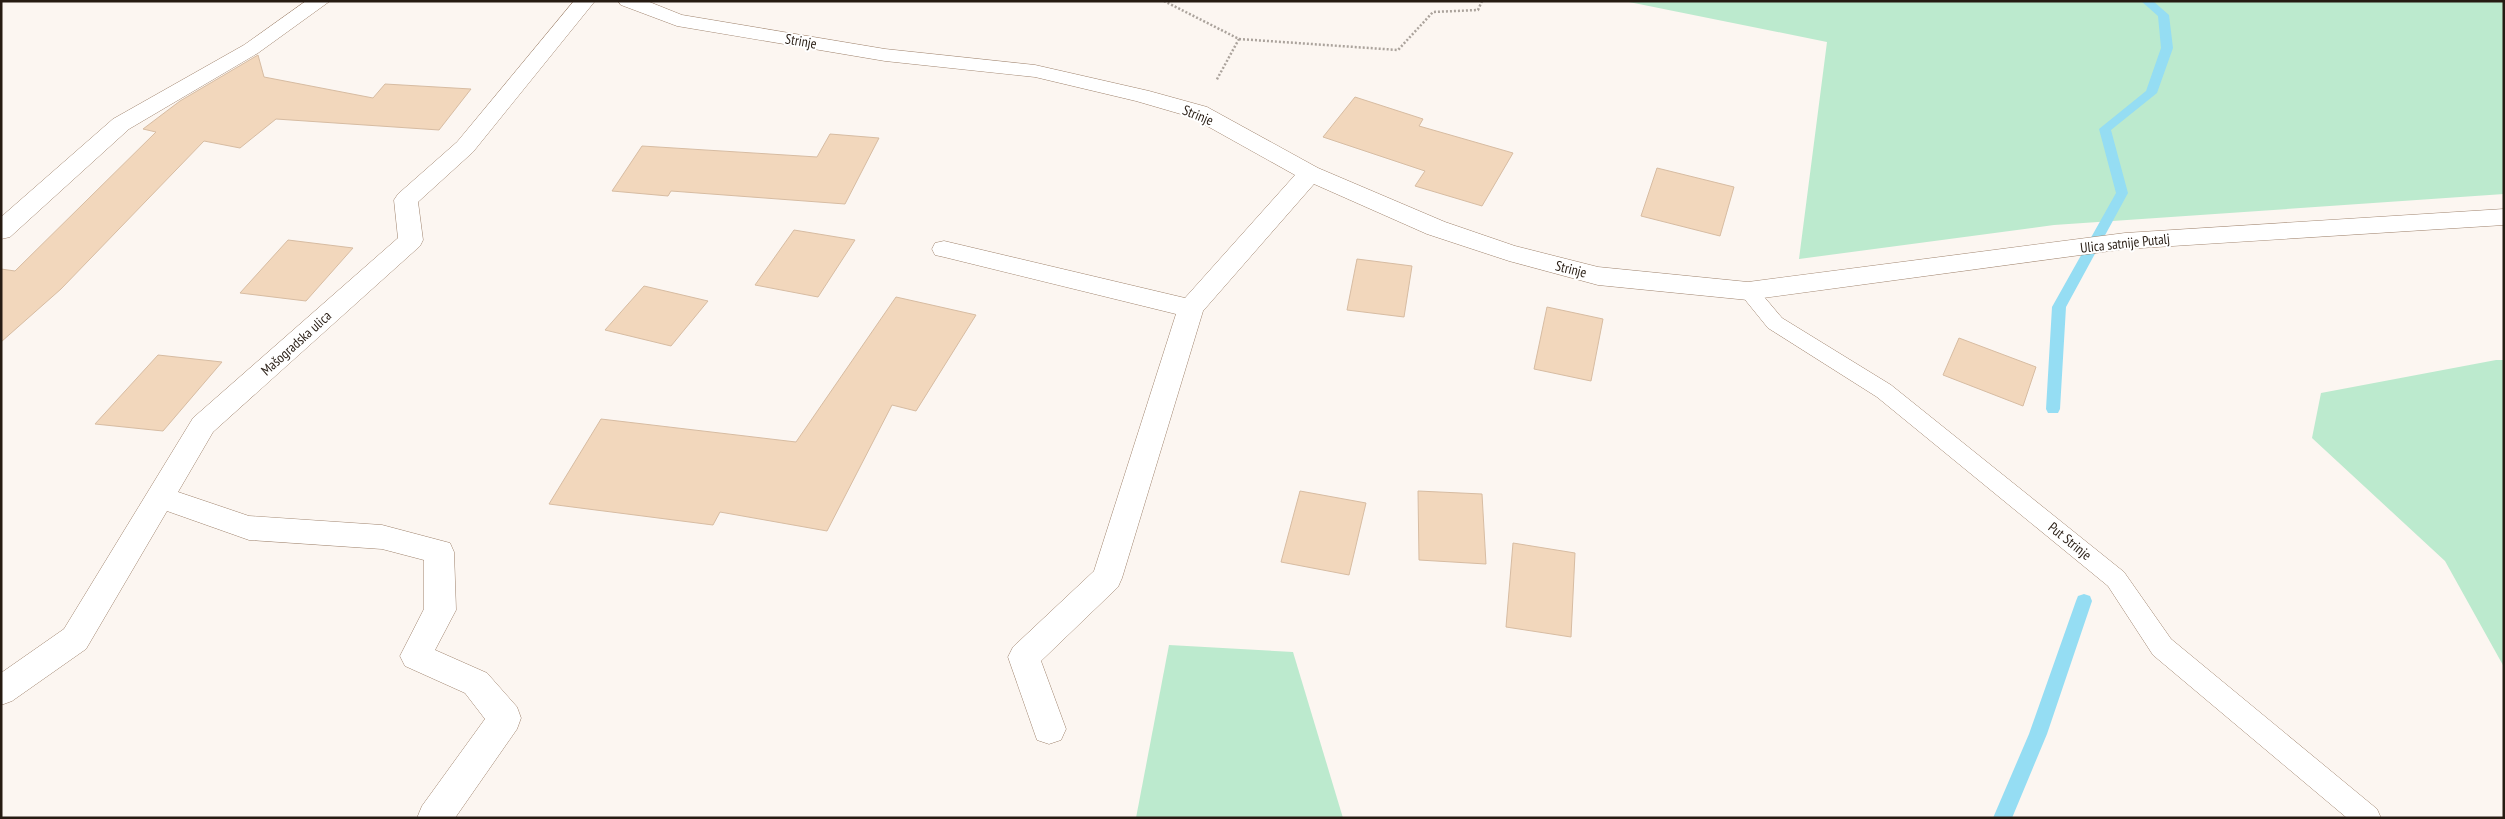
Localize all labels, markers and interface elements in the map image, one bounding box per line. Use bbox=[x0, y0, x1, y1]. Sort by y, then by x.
street label: Strinje bbox=[784, 29, 818, 53]
street label: Strinje bbox=[1180, 101, 1216, 129]
street label: Ulica satnije Putalj bbox=[2079, 229, 2171, 257]
street label: Strinje bbox=[1553, 256, 1589, 282]
street label: Mašogradska ulica bbox=[257, 307, 335, 379]
street label: Put Strinje bbox=[2045, 518, 2095, 564]

